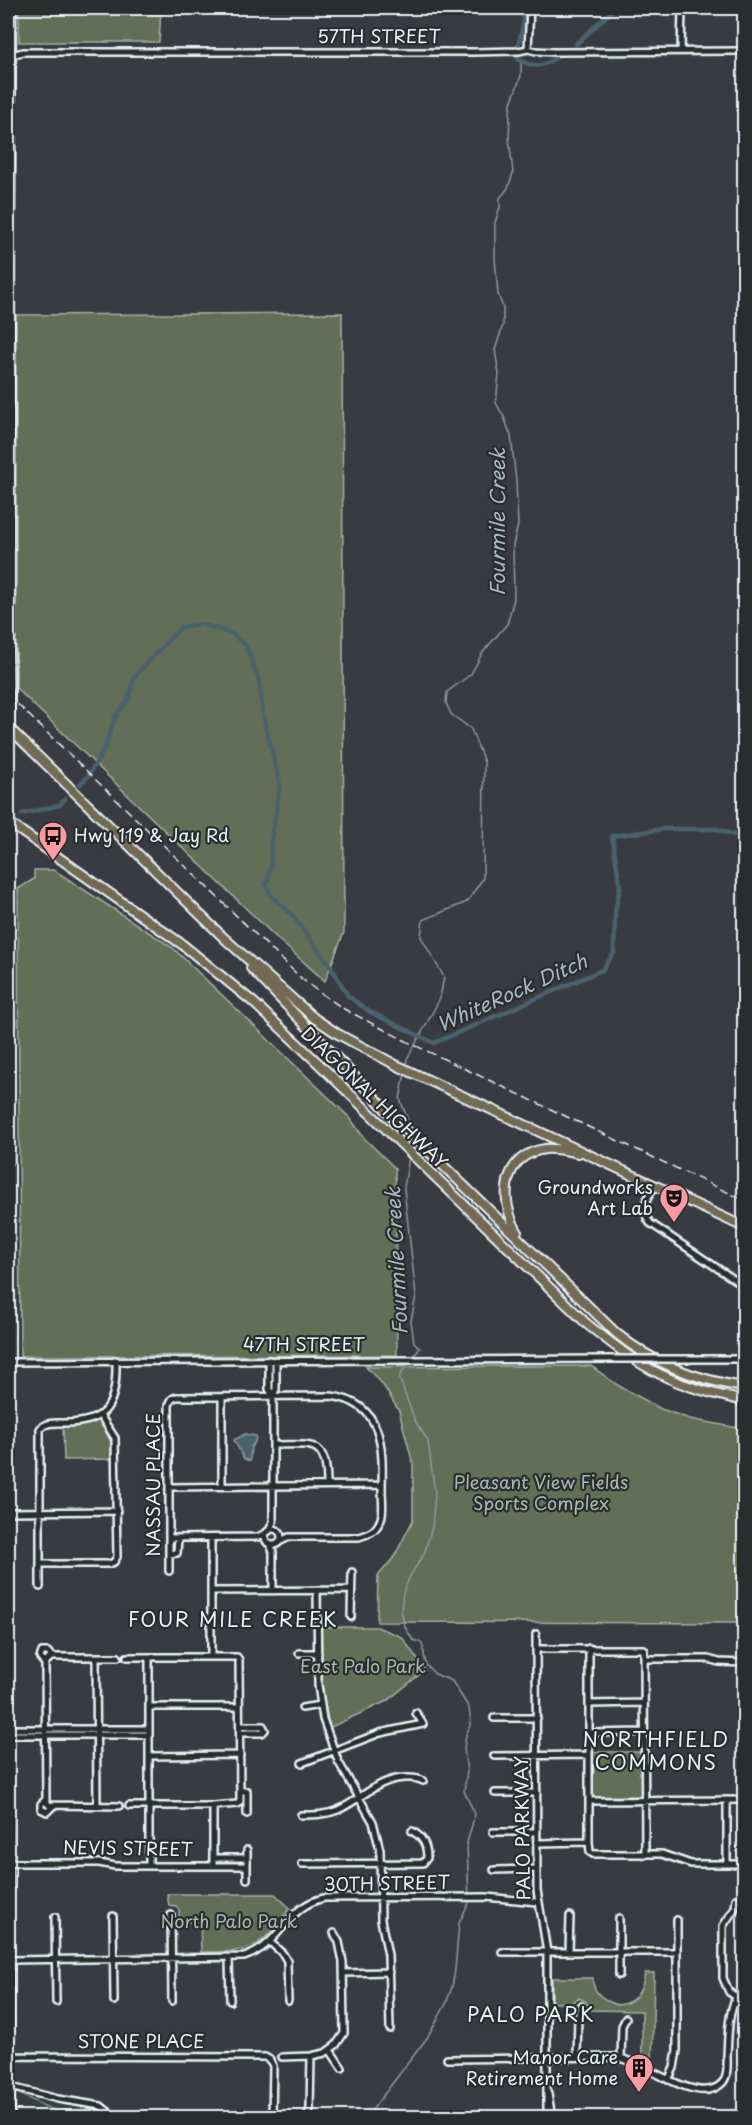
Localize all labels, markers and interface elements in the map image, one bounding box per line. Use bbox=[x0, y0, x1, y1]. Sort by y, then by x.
street label: 57TH STREET bbox=[317, 22, 441, 49]
water label: Fourmile Creek bbox=[482, 447, 512, 596]
bus stop icon: Hwy 119 & Jay Rd bbox=[37, 820, 69, 862]
place label: Hwy 119 & Jay Rd bbox=[74, 821, 229, 848]
water label: WhiteRock Ditch bbox=[432, 945, 592, 1039]
street label: DIAGONAL HIGHWAY bbox=[296, 1020, 455, 1175]
place label: Groundworks Art Lab bbox=[538, 1173, 653, 1221]
theatre icon: Groundworks Art Lab bbox=[658, 1182, 690, 1224]
water label: Fourmile Creek bbox=[377, 1186, 415, 1336]
street label: 47TH STREET bbox=[243, 1330, 366, 1357]
street label: NASSAU PLACE bbox=[139, 1413, 166, 1557]
park label: Pleasant View Fields Sports Complex bbox=[454, 1468, 628, 1516]
district label: FOUR MILE CREEK bbox=[128, 1604, 338, 1634]
park label: East Palo Park bbox=[300, 1652, 426, 1679]
district label: NORTHFIELD COMMONS bbox=[582, 1724, 730, 1777]
street label: PALO PARKWAY bbox=[507, 1755, 536, 1901]
street label: NEVIS STREET bbox=[63, 1833, 194, 1862]
street label: 30TH STREET bbox=[324, 1868, 451, 1897]
park label: North Palo Park bbox=[160, 1907, 298, 1934]
district label: PALO PARK bbox=[467, 1999, 595, 2029]
street label: STONE PLACE bbox=[77, 2027, 205, 2054]
place label: Manor Care Retirement Home bbox=[466, 2043, 618, 2091]
building icon: Manor Care Retirement Home bbox=[623, 2052, 655, 2094]

